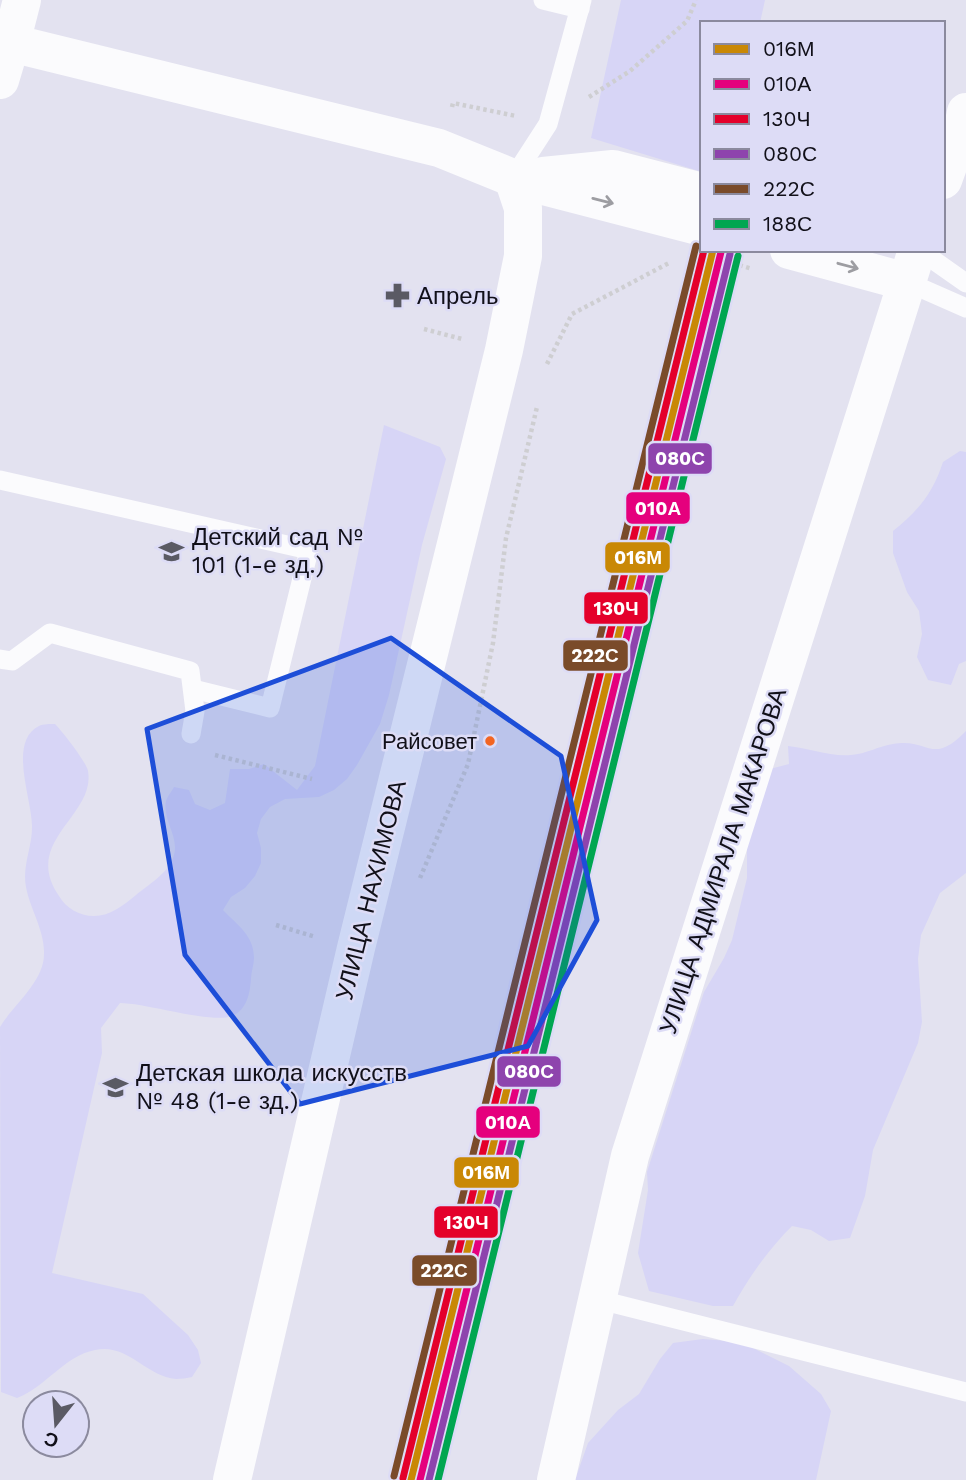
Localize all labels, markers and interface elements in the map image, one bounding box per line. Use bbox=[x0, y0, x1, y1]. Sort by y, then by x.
legend bbox=[700, 21, 945, 252]
text: 016М bbox=[763, 36, 815, 61]
text: 010А bbox=[763, 71, 811, 96]
text: 130Ч bbox=[763, 106, 811, 131]
text: 080С bbox=[763, 141, 817, 166]
text: 222С bbox=[763, 176, 815, 201]
one-way arrow bbox=[591, 195, 614, 208]
text: 188С bbox=[763, 211, 812, 236]
one-way arrow bbox=[836, 260, 859, 273]
pharmacy icon: Апрель bbox=[383, 282, 411, 310]
place label: Апрель bbox=[417, 282, 498, 310]
line badge: 080С bbox=[647, 442, 713, 475]
text: 080С bbox=[655, 447, 705, 470]
line badge: 010А bbox=[625, 491, 691, 525]
text: 010А bbox=[635, 497, 681, 520]
place label: Детский сад № 101 (1-е зд.) bbox=[192, 523, 363, 579]
school or university icon: Детский сад № 101 (1-е зд.) bbox=[158, 537, 186, 565]
line badge: 016М bbox=[604, 541, 671, 574]
text: 016М bbox=[614, 546, 662, 569]
line badge: 130Ч bbox=[583, 591, 649, 625]
text: 130Ч bbox=[593, 597, 639, 620]
line badge: 222С bbox=[562, 639, 629, 672]
text: 222С bbox=[571, 644, 619, 667]
street label: УЛИЦА АДМИРАЛА МАКАРОВА bbox=[654, 685, 792, 1037]
place label: Райсовет bbox=[382, 729, 477, 754]
marker: Райсовет bbox=[483, 734, 497, 748]
street label: УЛИЦА НАХИМОВА bbox=[330, 777, 412, 1003]
line badge: 080С bbox=[496, 1055, 562, 1088]
place label: Детская школа искусств № 48 (1-е зд.) bbox=[136, 1059, 407, 1115]
text: 080С bbox=[504, 1060, 554, 1083]
school or university icon: Детская школа искусств № 48 (1-е зд.) bbox=[102, 1073, 130, 1101]
line badge: 010А bbox=[475, 1105, 541, 1139]
text: 010А bbox=[485, 1111, 531, 1134]
line badge: 016М bbox=[453, 1156, 520, 1189]
text: 016М bbox=[462, 1161, 510, 1184]
line badge: 130Ч bbox=[433, 1205, 499, 1239]
text: 130Ч bbox=[443, 1211, 489, 1234]
line badge: 222С bbox=[411, 1254, 478, 1287]
text: 222С bbox=[420, 1259, 468, 1282]
north arrow bbox=[21, 1389, 91, 1459]
text: С bbox=[41, 1427, 61, 1453]

